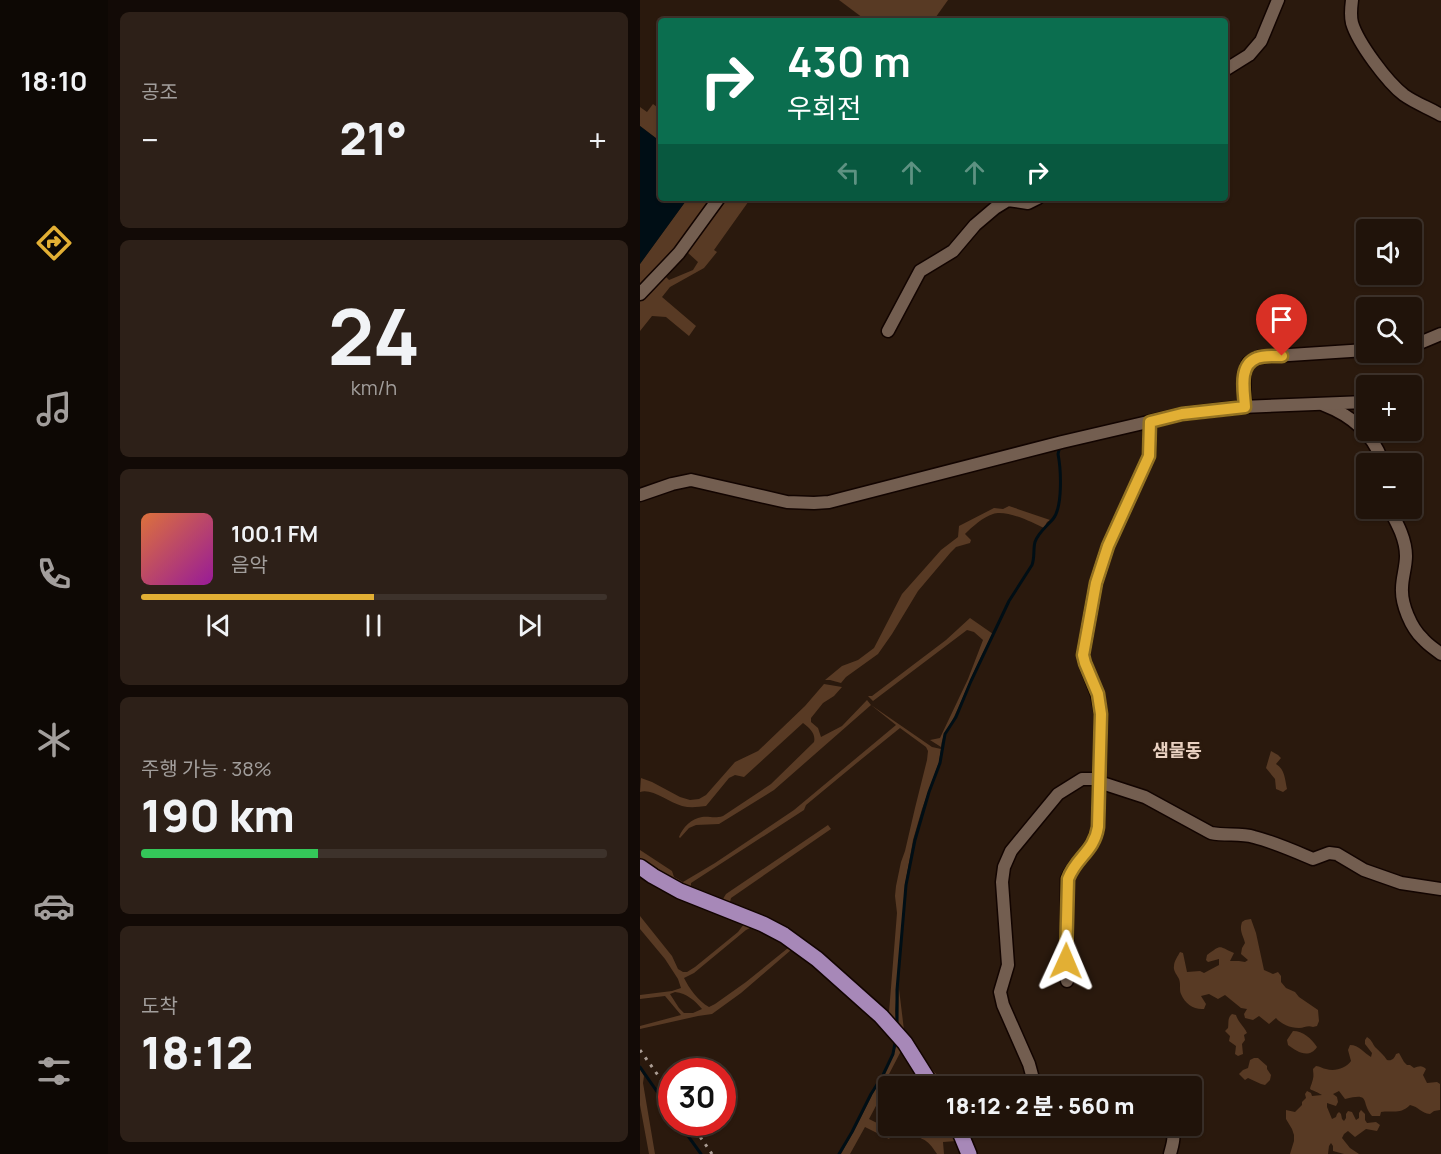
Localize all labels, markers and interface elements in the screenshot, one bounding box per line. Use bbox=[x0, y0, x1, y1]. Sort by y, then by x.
text: 430 m bbox=[787, 32, 911, 90]
icon: right bbox=[688, 42, 766, 120]
text: 18:10 bbox=[20, 62, 88, 99]
text: 공조 bbox=[141, 78, 178, 105]
text: 우회전 bbox=[787, 89, 862, 126]
text: 21° bbox=[339, 107, 407, 169]
text: − bbox=[141, 117, 159, 162]
text: + bbox=[588, 117, 607, 162]
icon: left bbox=[832, 156, 865, 189]
icon: ahead bbox=[895, 156, 928, 189]
icon: ahead bbox=[958, 156, 991, 189]
icon: right bbox=[1021, 156, 1054, 189]
map controls bbox=[1356, 219, 1422, 519]
button: sound bbox=[1356, 219, 1422, 285]
icon: directions bbox=[33, 222, 75, 264]
text: 24 bbox=[328, 282, 420, 388]
pin bbox=[1256, 294, 1307, 356]
button: search bbox=[1356, 297, 1422, 363]
icon: arrive bbox=[1265, 303, 1298, 336]
text: km/h bbox=[351, 374, 397, 401]
button: + bbox=[1356, 375, 1422, 441]
icon: music bbox=[33, 388, 75, 430]
button: − bbox=[1356, 453, 1422, 519]
text: 100.1 FM bbox=[231, 519, 318, 549]
text: 음악 bbox=[231, 551, 268, 578]
icon: phone bbox=[33, 553, 75, 595]
icon: previous bbox=[202, 609, 235, 642]
icon: pause bbox=[357, 609, 390, 642]
icon: next bbox=[513, 609, 546, 642]
icon: climate bbox=[33, 719, 75, 761]
district label: 샘물동 bbox=[1152, 738, 1202, 762]
text: 주행 가능 · 38% bbox=[141, 755, 272, 782]
text: 190 km bbox=[141, 784, 295, 846]
icon: car bbox=[33, 885, 75, 927]
position arrow bbox=[1034, 929, 1098, 993]
text: 도착 bbox=[141, 992, 178, 1019]
text: 18:12 bbox=[141, 1021, 253, 1083]
icon: filters bbox=[33, 1050, 75, 1092]
speed limit sign: 30 bbox=[658, 1058, 736, 1136]
text: 18:12 · 2 분 · 560 m bbox=[946, 1091, 1134, 1121]

